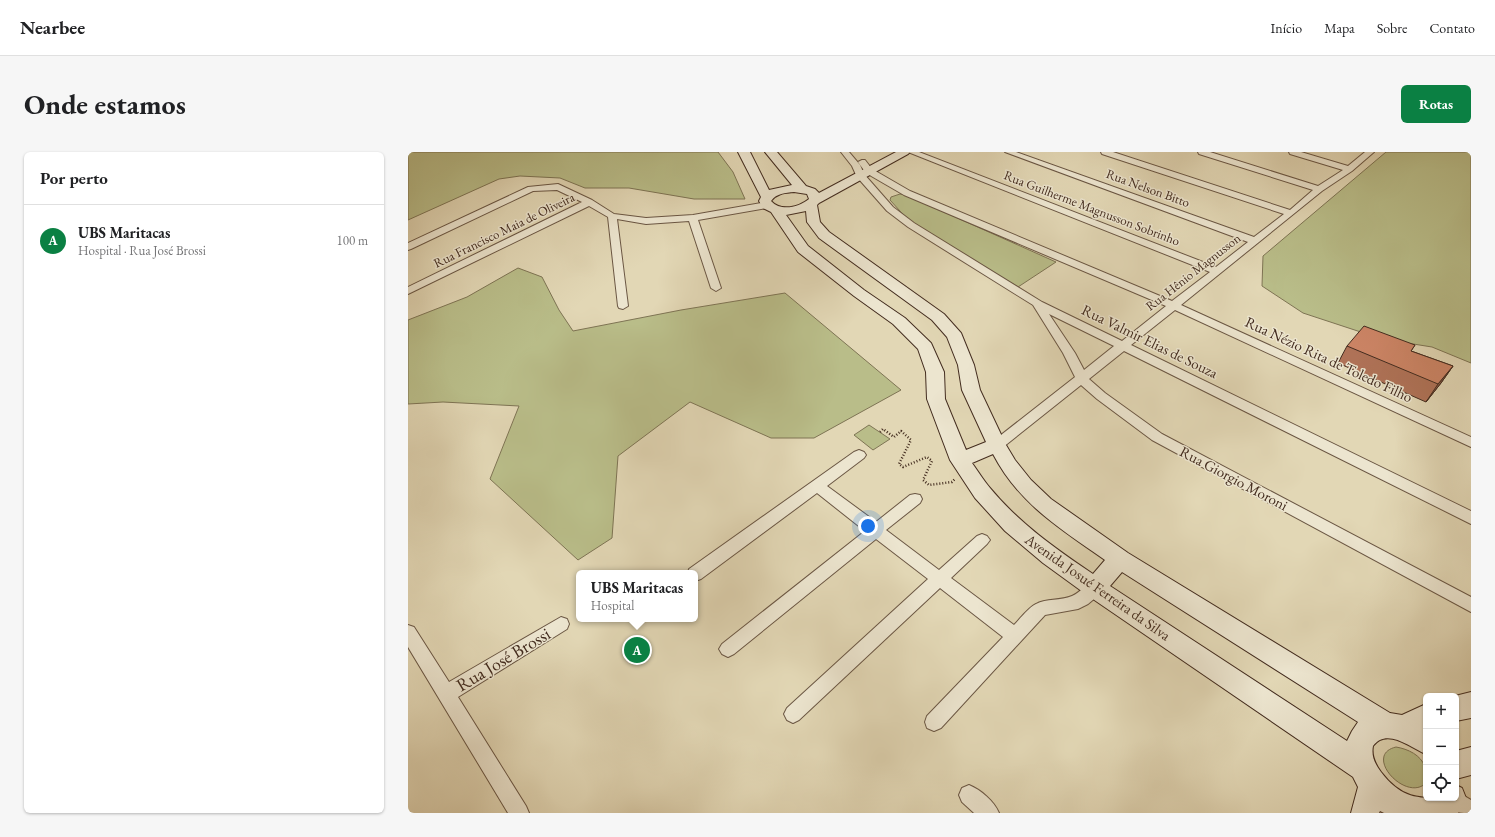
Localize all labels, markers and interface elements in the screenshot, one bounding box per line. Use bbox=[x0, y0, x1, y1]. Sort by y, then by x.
text: Nearbee bbox=[20, 15, 85, 40]
text: Início bbox=[1270, 19, 1302, 37]
text: Mapa bbox=[1324, 19, 1355, 37]
text: Sobre bbox=[1377, 19, 1407, 37]
text: Contato bbox=[1429, 19, 1475, 37]
button: Rotas bbox=[1401, 85, 1471, 123]
text: Onde estamos bbox=[24, 86, 186, 122]
street label: Rua Nelson Bitto bbox=[1104, 165, 1192, 211]
street label: Rua Guilherme Magnusson Sobrinho bbox=[1001, 166, 1183, 250]
text: Por perto bbox=[40, 167, 108, 189]
street label: Rua Francisco Maia de Oliveira bbox=[431, 188, 578, 272]
text: UBS Maritacas bbox=[78, 223, 170, 242]
street label: Rua Hênio Magnusson bbox=[1142, 229, 1244, 315]
text: A bbox=[48, 232, 58, 249]
text: 100 m bbox=[337, 232, 368, 249]
text: Hospital · Rua José Brossi bbox=[78, 242, 206, 259]
street label: Rua Valmir Elias de Souza bbox=[1079, 300, 1221, 382]
street label: Rua Nézio Rita de Toledo Filho bbox=[1242, 312, 1416, 406]
street label: Rua Giorgio Moroni bbox=[1177, 441, 1292, 515]
your location bbox=[858, 516, 878, 536]
street label: Avenida Josué Ferreira da Silva bbox=[1021, 529, 1174, 645]
popup bbox=[576, 570, 698, 622]
text: UBS Maritacas bbox=[591, 578, 683, 597]
text: Hospital bbox=[591, 597, 634, 614]
street label: Rua José Brossi bbox=[452, 622, 555, 696]
pin: A bbox=[624, 635, 650, 665]
map controls bbox=[1423, 693, 1459, 801]
button: + bbox=[1423, 693, 1459, 729]
button: − bbox=[1423, 729, 1459, 765]
button: locate bbox=[1423, 765, 1459, 801]

